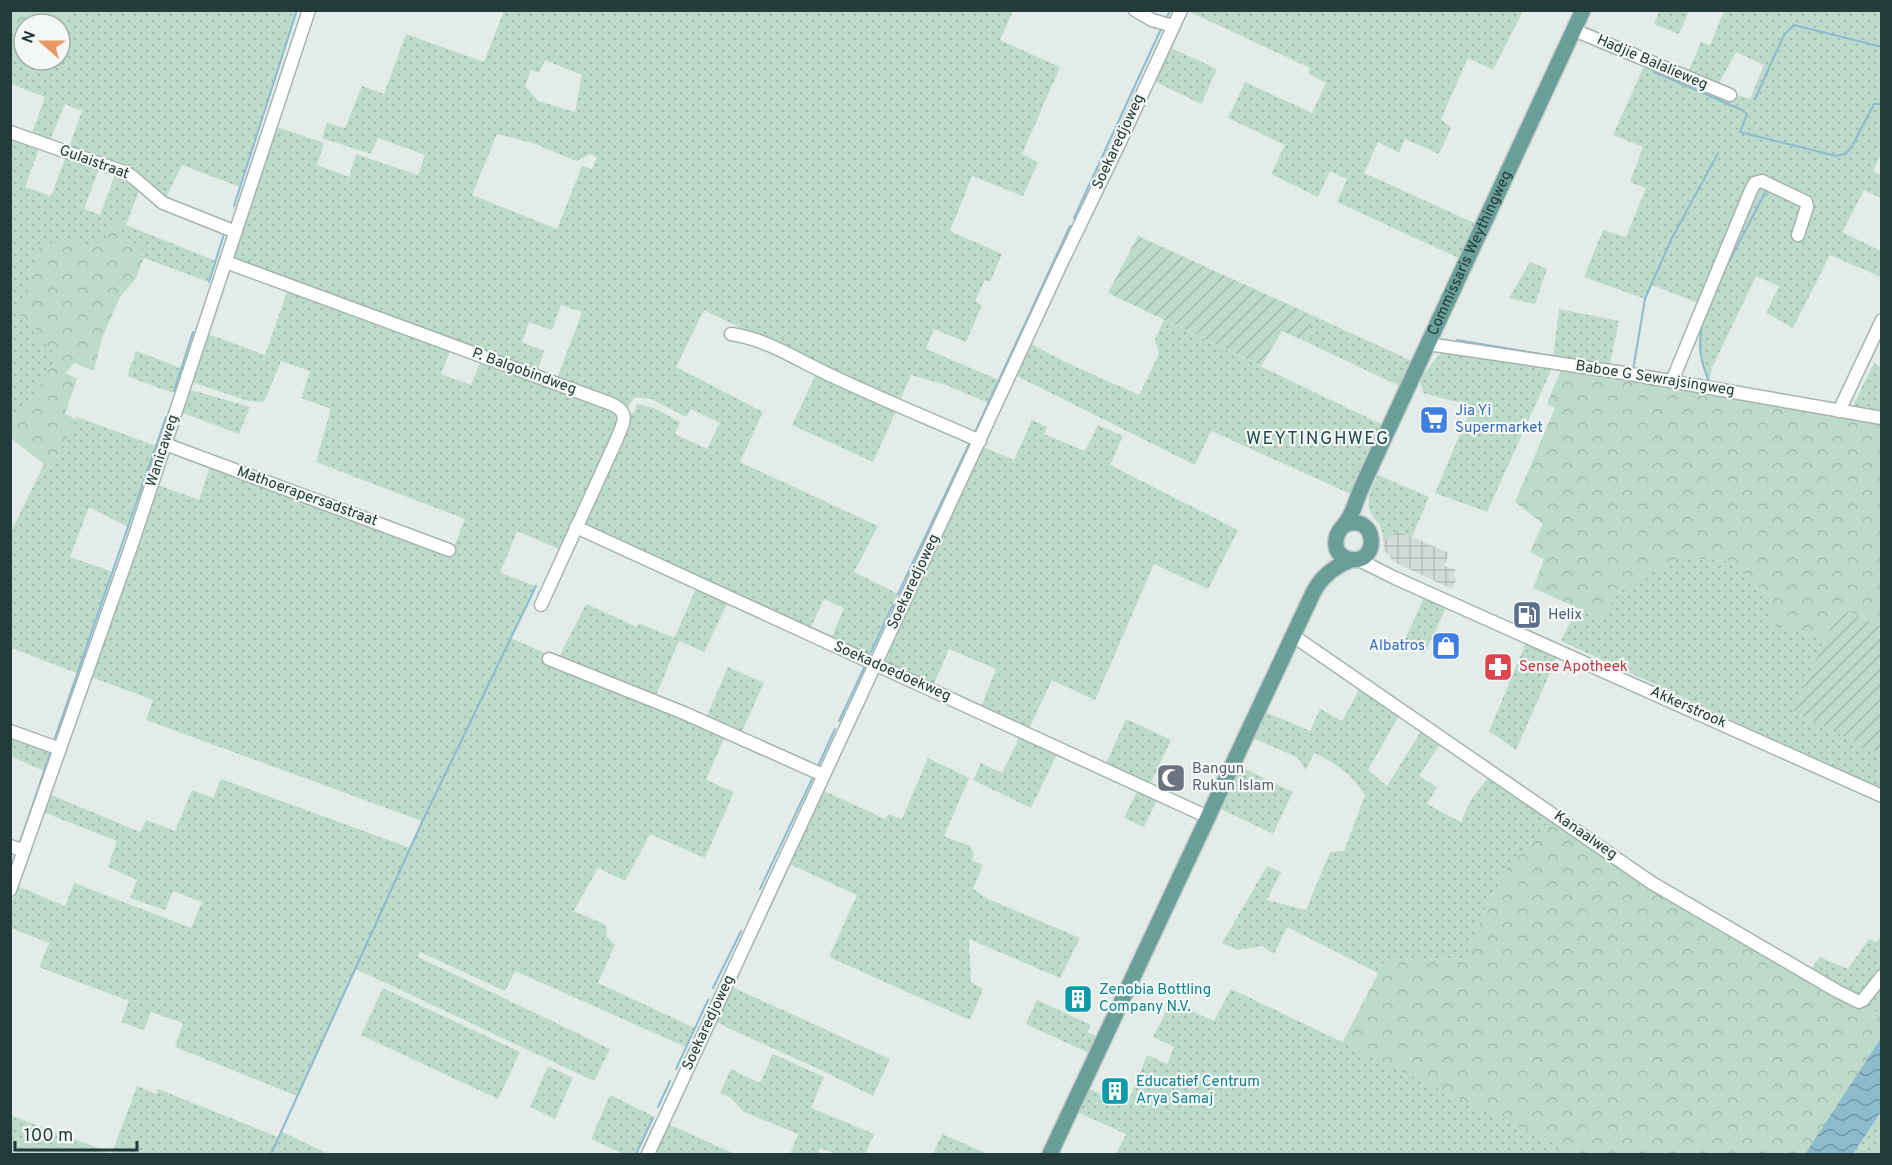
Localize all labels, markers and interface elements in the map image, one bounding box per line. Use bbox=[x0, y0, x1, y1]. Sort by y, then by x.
north arrow bbox=[12, 12, 72, 72]
text: N bbox=[18, 28, 41, 46]
street label: Hadjie Balalieweg bbox=[1594, 31, 1710, 95]
street label: Soekaredjoweg bbox=[1089, 91, 1149, 193]
street label: Gulaistraat bbox=[56, 142, 132, 184]
street label: Commissaris Weythingweg bbox=[1424, 168, 1516, 339]
street label: P. Balgobindweg bbox=[469, 344, 579, 400]
street label: Baboe G Sewrajsingweg bbox=[1574, 357, 1736, 401]
place label: Jia Yi Supermarket bbox=[1455, 402, 1543, 438]
supermarket icon: Jia Yi Supermarket bbox=[1418, 404, 1450, 436]
street label: Wanicaweg bbox=[142, 412, 184, 490]
district label: WEYTINGHWEG bbox=[1246, 428, 1390, 451]
street label: Mathoerapersadstraat bbox=[234, 463, 380, 531]
street label: Soekaredjoweg bbox=[884, 531, 944, 633]
fuel station icon: Helix bbox=[1511, 599, 1543, 631]
place label: Helix bbox=[1548, 606, 1582, 625]
shop icon: Albatros bbox=[1430, 630, 1462, 662]
place label: Albatros bbox=[1369, 637, 1425, 656]
street label: Soekadoedoekweg bbox=[830, 638, 954, 706]
pharmacy icon: Sense Apotheek bbox=[1482, 651, 1514, 683]
place label: Sense Apotheek bbox=[1519, 658, 1628, 677]
street label: Akkerstrook bbox=[1647, 683, 1729, 733]
place label: Bangun Rukun Islam bbox=[1192, 760, 1274, 796]
mosque icon: Bangun Rukun Islam bbox=[1155, 762, 1187, 794]
street label: Kanaalweg bbox=[1549, 807, 1621, 865]
street label: Soekaredjoweg bbox=[679, 972, 739, 1074]
place label: Zenobia Bottling Company N.V. bbox=[1099, 981, 1211, 1017]
building icon: Zenobia Bottling Company N.V. bbox=[1062, 983, 1094, 1015]
place label: Educatief Centrum Arya Samaj bbox=[1136, 1073, 1260, 1109]
building icon: Educatief Centrum Arya Samaj bbox=[1099, 1075, 1131, 1107]
scale bar bbox=[15, 1114, 136, 1152]
text: 100 m bbox=[24, 1125, 73, 1148]

